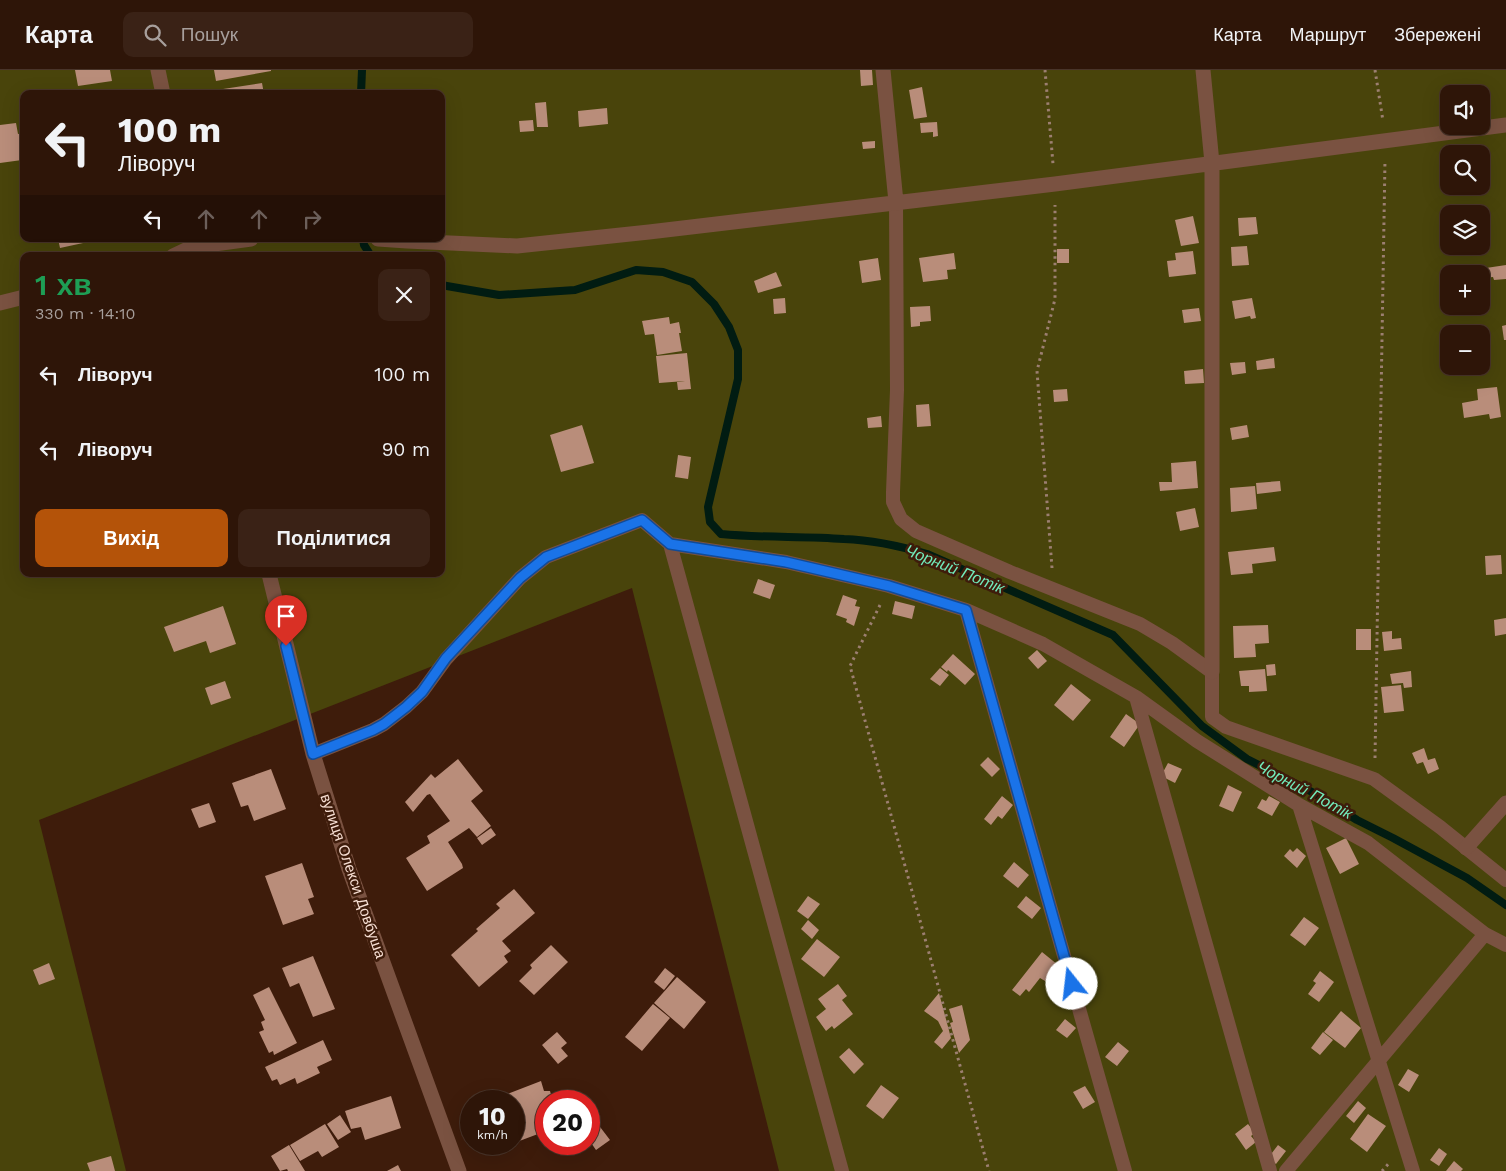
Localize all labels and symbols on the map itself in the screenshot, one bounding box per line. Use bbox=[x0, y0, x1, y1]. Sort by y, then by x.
water label: Чорний Потік bbox=[903, 540, 1009, 598]
pin bbox=[265, 595, 307, 646]
water label: Чорний Потік bbox=[1254, 757, 1357, 824]
street label: вулиця Олекси Довбуша bbox=[316, 791, 390, 961]
position arrow bbox=[1045, 957, 1097, 1009]
speed limit sign: 20 bbox=[535, 1090, 600, 1155]

